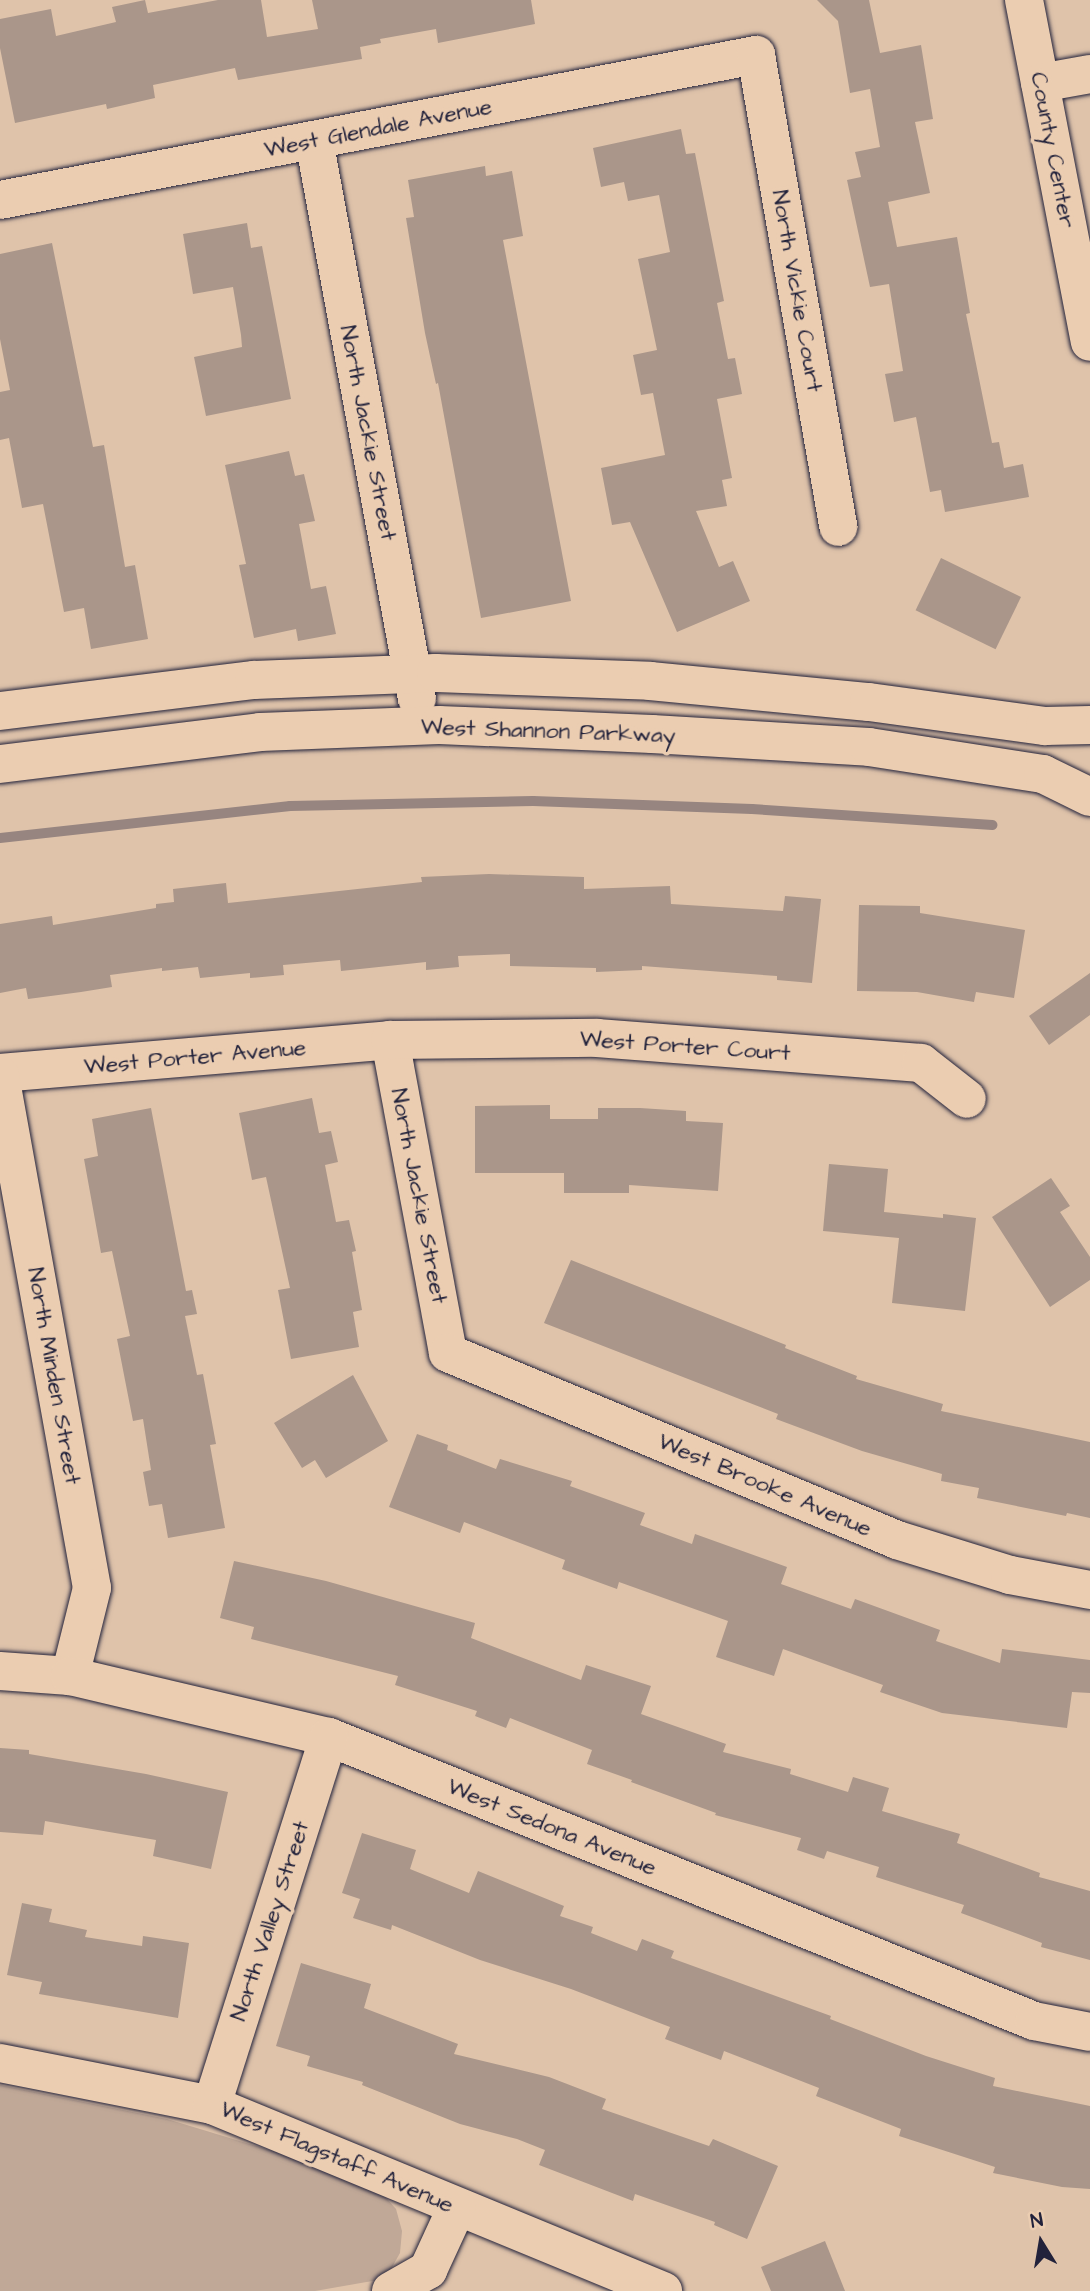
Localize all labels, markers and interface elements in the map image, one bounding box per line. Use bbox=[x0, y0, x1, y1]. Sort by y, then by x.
street label: County Center bbox=[1024, 70, 1082, 230]
street label: West Glendale Avenue bbox=[262, 92, 494, 164]
street label: North Vickie Court bbox=[766, 188, 828, 394]
street label: North Jackie Street bbox=[334, 323, 402, 543]
street label: West Shannon Parkway bbox=[420, 713, 676, 749]
street label: West Porter Court bbox=[579, 1025, 791, 1067]
street label: West Porter Avenue bbox=[83, 1034, 307, 1080]
street label: North Jackie Street bbox=[385, 1086, 453, 1306]
street label: North Minden Street bbox=[21, 1265, 87, 1487]
street label: West Brooke Avenue bbox=[654, 1427, 876, 1543]
street label: West Sedona Avenue bbox=[443, 1772, 661, 1882]
street label: North Valley Street bbox=[225, 1818, 315, 2024]
street label: West Flagstaff Avenue bbox=[216, 2095, 458, 2219]
north arrow bbox=[1006, 2207, 1076, 2277]
text: N bbox=[1028, 2207, 1045, 2235]

